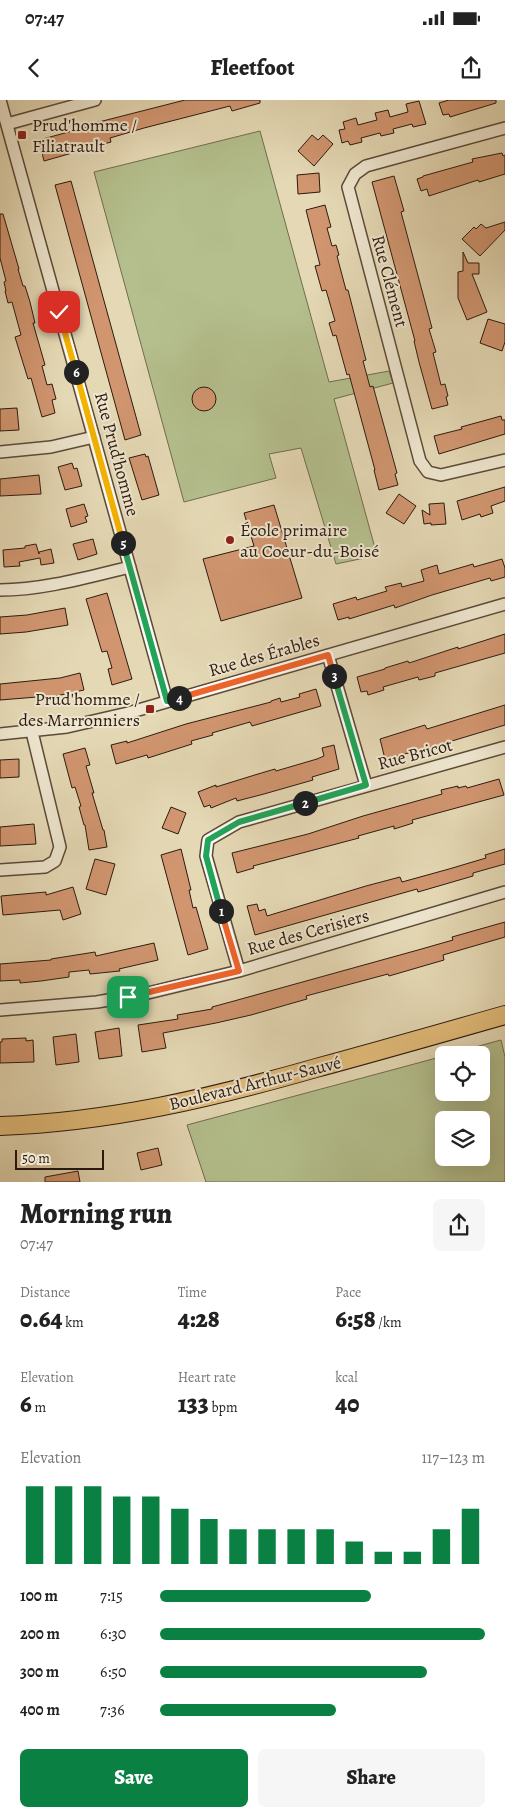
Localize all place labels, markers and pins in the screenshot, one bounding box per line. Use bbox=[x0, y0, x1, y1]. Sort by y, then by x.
place label: Prud'homme / Filiatrault bbox=[32, 113, 137, 158]
marker: Prud'homme / Filiatrault bbox=[16, 129, 28, 141]
pin bbox=[38, 291, 80, 333]
pin: 6 bbox=[64, 360, 88, 384]
place label: École primaire au Coeur‑du‑Boisé bbox=[240, 518, 379, 563]
pin: 5 bbox=[110, 530, 136, 556]
marker: École primaire au Coeur‑du‑Boisé bbox=[224, 534, 236, 546]
pin: 3 bbox=[322, 664, 346, 688]
pin: 4 bbox=[166, 686, 192, 710]
place label: Prud'homme / des Marronniers bbox=[18, 687, 140, 732]
marker: Prud'homme / des Marronniers bbox=[144, 703, 156, 715]
pin: 2 bbox=[292, 790, 318, 816]
pin: 1 bbox=[208, 898, 234, 924]
pin bbox=[107, 976, 149, 1018]

